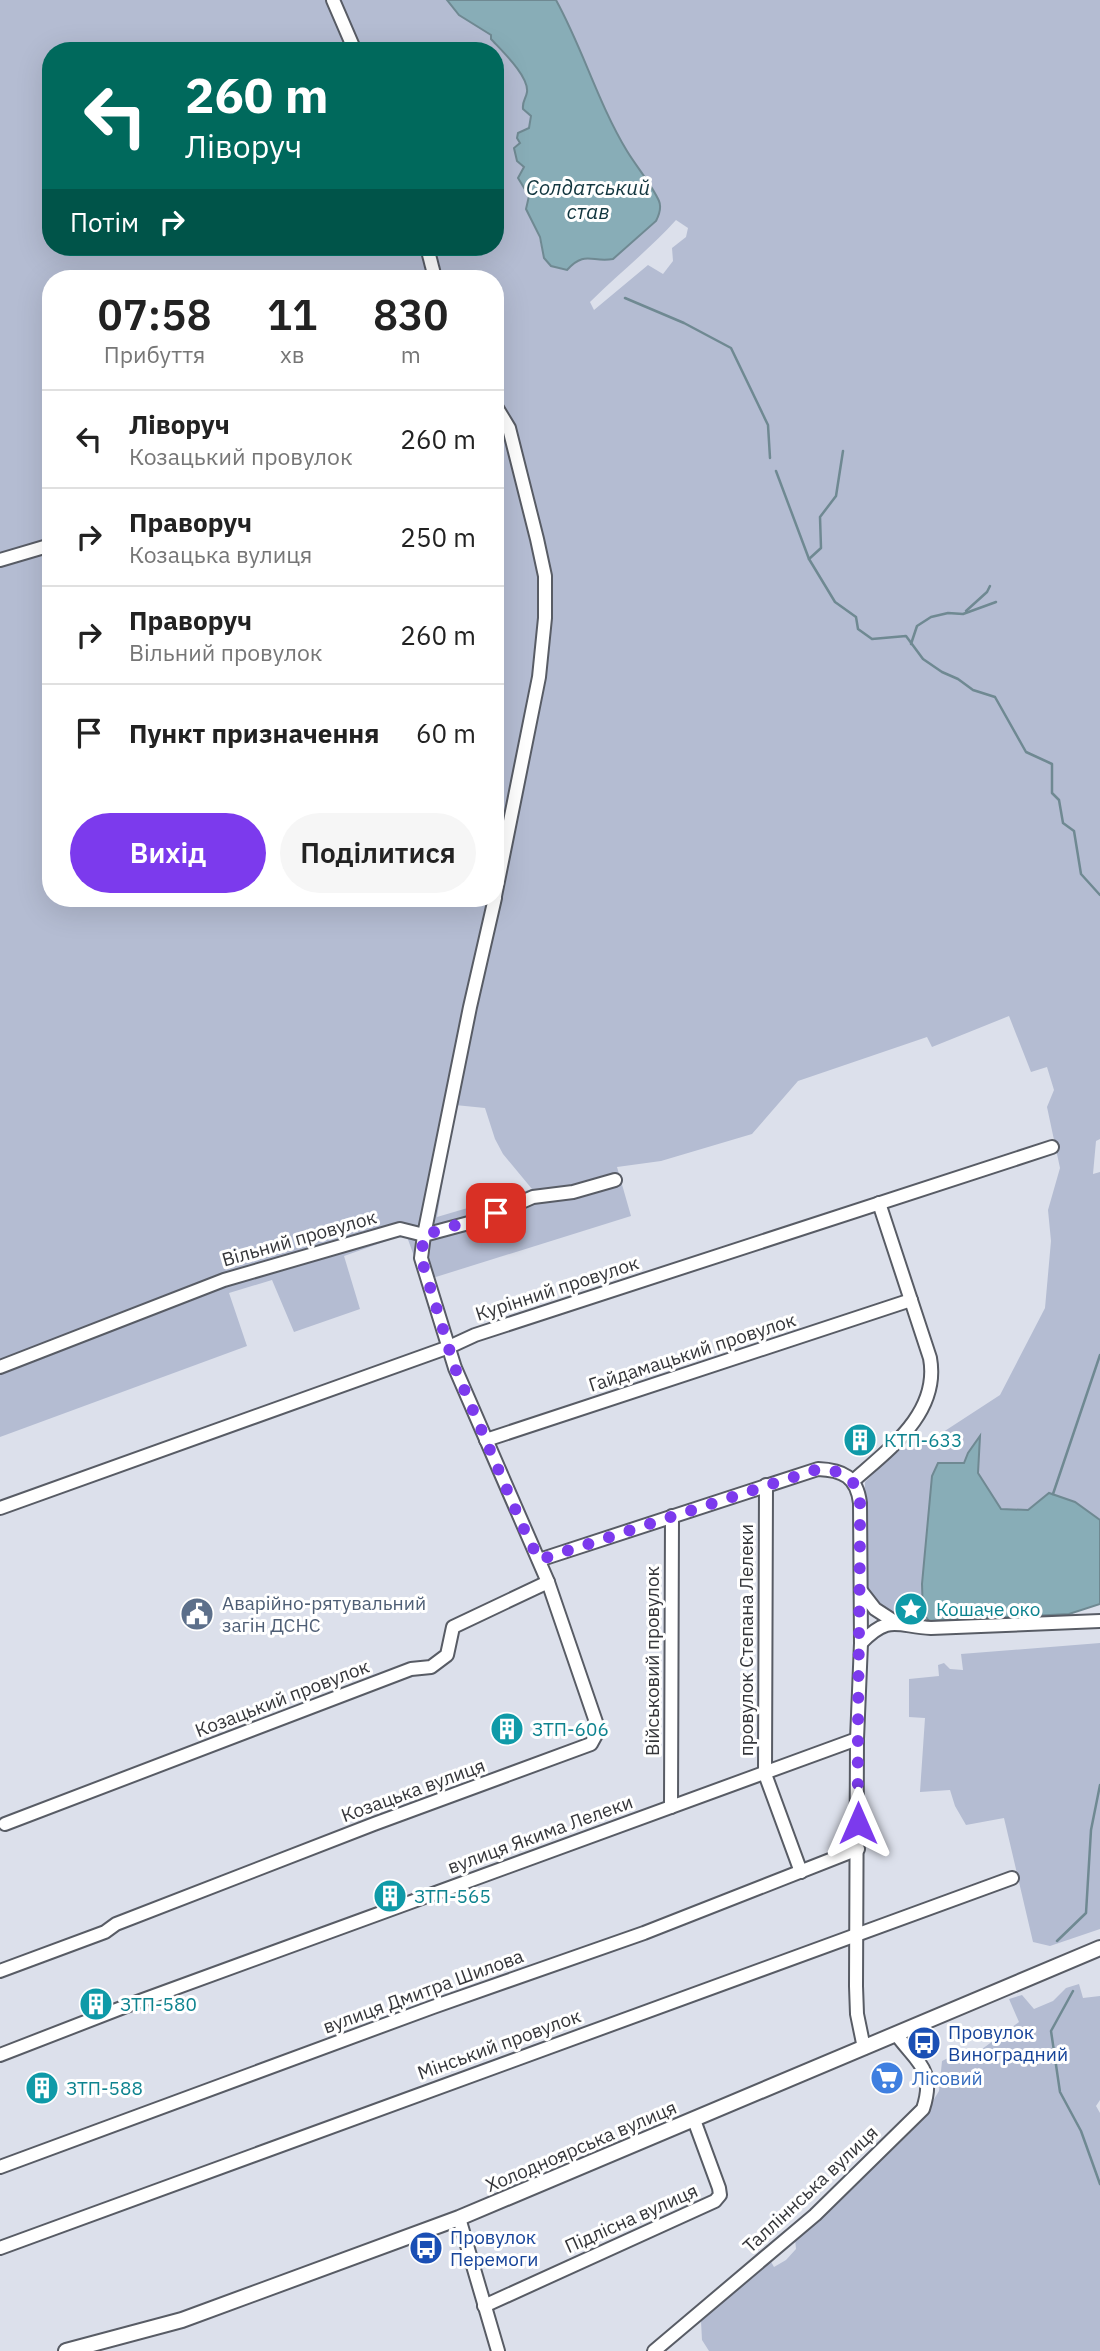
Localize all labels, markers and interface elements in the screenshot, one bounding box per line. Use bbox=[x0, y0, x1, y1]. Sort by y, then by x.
text: 260 m bbox=[185, 63, 329, 126]
icon: left bbox=[70, 70, 161, 161]
text: Ліворуч bbox=[185, 125, 302, 167]
water label: Солдатський став bbox=[526, 173, 650, 225]
icon: right bbox=[153, 203, 191, 241]
text: Потім bbox=[70, 205, 139, 239]
text: 07:58 bbox=[97, 287, 212, 342]
text: 11 bbox=[267, 287, 317, 342]
text: 830 bbox=[373, 287, 449, 342]
text: Прибуття bbox=[104, 339, 205, 369]
text: хв bbox=[280, 339, 305, 369]
text: m bbox=[401, 339, 421, 369]
text: Ліворуч bbox=[129, 407, 230, 441]
icon: left bbox=[70, 420, 108, 458]
text: 260 m bbox=[400, 422, 476, 456]
text: Козацький провулок bbox=[129, 441, 353, 471]
text: Праворуч bbox=[129, 505, 252, 539]
icon: right bbox=[70, 518, 108, 556]
text: 250 m bbox=[400, 520, 476, 554]
text: Козацька вулиця bbox=[129, 539, 312, 569]
text: Праворуч bbox=[129, 603, 252, 637]
icon: right bbox=[70, 616, 108, 654]
text: 260 m bbox=[400, 618, 476, 652]
text: Вільний провулок bbox=[129, 637, 322, 667]
icon: arrive bbox=[70, 714, 108, 752]
text: Пункт призначення bbox=[129, 716, 379, 750]
text: 60 m bbox=[416, 716, 476, 750]
button: Вихід bbox=[70, 813, 266, 893]
button: Поділитися bbox=[280, 813, 476, 893]
pin bbox=[466, 1183, 526, 1243]
icon: arrive bbox=[477, 1194, 515, 1232]
street label: Вільний провулок bbox=[219, 1204, 379, 1272]
street label: Курінний провулок bbox=[472, 1250, 642, 1326]
street label: Гайдамацький провулок bbox=[585, 1307, 799, 1397]
building icon: КТП-633 bbox=[841, 1421, 879, 1459]
place label: КТП-633 bbox=[884, 1428, 962, 1452]
street label: провулок Степана Лелеки bbox=[734, 1524, 758, 1756]
street label: Військовий провулок bbox=[640, 1566, 664, 1756]
place icon: Кошаче око bbox=[892, 1590, 930, 1628]
place label: Аварійно-рятувальний загін ДСНС bbox=[222, 1591, 426, 1637]
public building icon: Аварійно-рятувальний загін ДСНС bbox=[178, 1595, 216, 1633]
place label: Кошаче око bbox=[936, 1597, 1040, 1621]
street label: Козацький провулок bbox=[191, 1654, 373, 1742]
building icon: ЗТП-606 bbox=[488, 1710, 526, 1748]
place label: ЗТП-606 bbox=[532, 1717, 609, 1741]
street label: Козацька вулиця bbox=[338, 1753, 488, 1827]
position arrow bbox=[821, 1786, 895, 1860]
street label: вулиця Якима Лелеки bbox=[444, 1789, 636, 1879]
building icon: ЗТП-565 bbox=[371, 1877, 409, 1915]
place label: ЗТП-565 bbox=[414, 1884, 491, 1908]
street label: вулиця Дмитра Шилова bbox=[319, 1944, 527, 2038]
building icon: ЗТП-580 bbox=[77, 1985, 115, 2023]
place label: ЗТП-580 bbox=[120, 1992, 197, 2016]
street label: Мінський провулок bbox=[414, 2003, 584, 2085]
place label: Провулок Виноградний bbox=[948, 2020, 1068, 2066]
bus stop icon: Провулок Виноградний bbox=[905, 2024, 943, 2062]
supermarket icon: Лісовий bbox=[868, 2059, 906, 2097]
place label: Лісовий bbox=[912, 2066, 983, 2090]
building icon: ЗТП-588 bbox=[23, 2069, 61, 2107]
place label: ЗТП-588 bbox=[66, 2076, 143, 2100]
street label: Холодноярська вулиця bbox=[482, 2095, 680, 2197]
street label: Талліннська вулиця bbox=[738, 2120, 882, 2258]
street label: Підлісна вулиця bbox=[561, 2178, 701, 2258]
place label: Провулок Перемоги bbox=[450, 2225, 538, 2271]
bus stop icon: Провулок Перемоги bbox=[407, 2229, 445, 2267]

